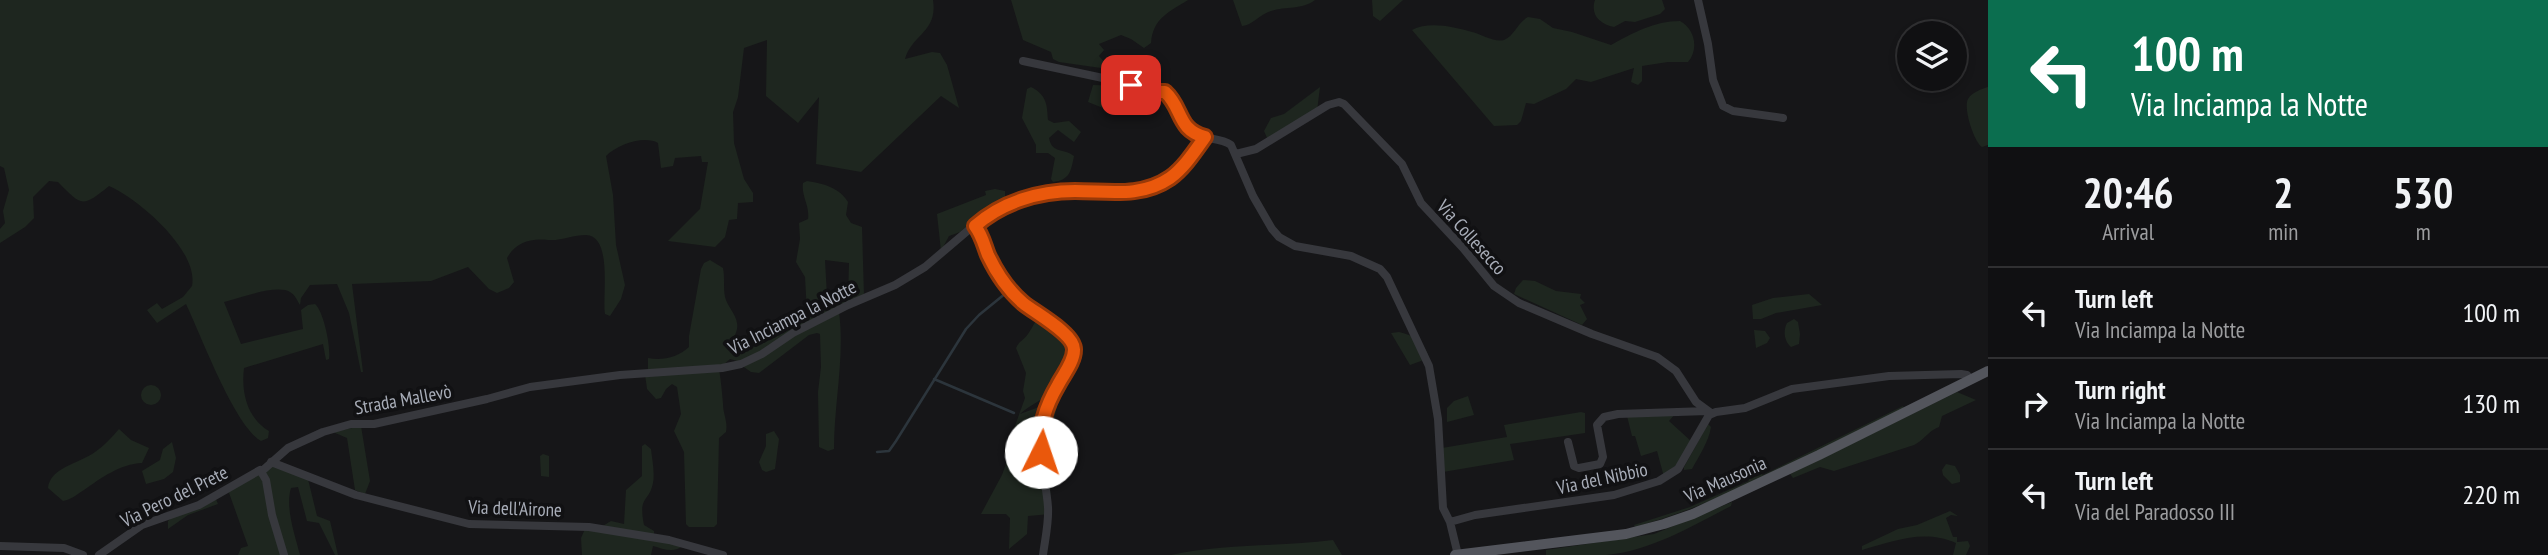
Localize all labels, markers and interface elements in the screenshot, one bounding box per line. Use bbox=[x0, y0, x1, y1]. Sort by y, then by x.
map controls bbox=[1897, 21, 1967, 91]
button: layers bbox=[1897, 21, 1967, 91]
text: 100 m bbox=[2131, 21, 2244, 85]
icon: left bbox=[2016, 28, 2107, 119]
pin bbox=[1101, 55, 1161, 115]
icon: arrive bbox=[1112, 66, 1150, 104]
text: Via Inciampa la Notte bbox=[2131, 83, 2368, 125]
text: 20:46 bbox=[2083, 165, 2174, 220]
text: 2 bbox=[2273, 165, 2293, 220]
text: 530 bbox=[2393, 165, 2453, 220]
street label: Via Collesecco bbox=[1431, 194, 1512, 280]
text: Arrival bbox=[2102, 217, 2154, 246]
text: min bbox=[2268, 217, 2298, 246]
text: m bbox=[2416, 217, 2431, 246]
street label: Via Inciampa la Notte bbox=[723, 274, 860, 360]
text: Turn left bbox=[2075, 282, 2153, 315]
icon: left bbox=[2016, 294, 2054, 332]
text: 100 m bbox=[2462, 296, 2520, 329]
text: Via Inciampa la Notte bbox=[2075, 315, 2245, 344]
text: Turn right bbox=[2075, 373, 2166, 406]
street label: Strada Mallevò bbox=[353, 379, 453, 419]
icon: right bbox=[2016, 385, 2054, 423]
text: 130 m bbox=[2462, 387, 2520, 420]
text: Via Inciampa la Notte bbox=[2075, 406, 2245, 435]
position arrow bbox=[1004, 415, 1078, 489]
street label: Via Mausonia bbox=[1679, 450, 1770, 508]
street label: Via del Nibbio bbox=[1553, 457, 1650, 500]
street label: Via Pero del Prete bbox=[116, 460, 232, 533]
text: Turn left bbox=[2075, 464, 2153, 497]
icon: left bbox=[2016, 476, 2054, 514]
text: 220 m bbox=[2462, 478, 2520, 511]
street label: Via dell'Airone bbox=[467, 494, 562, 522]
text: Via del Paradosso III bbox=[2075, 497, 2235, 526]

